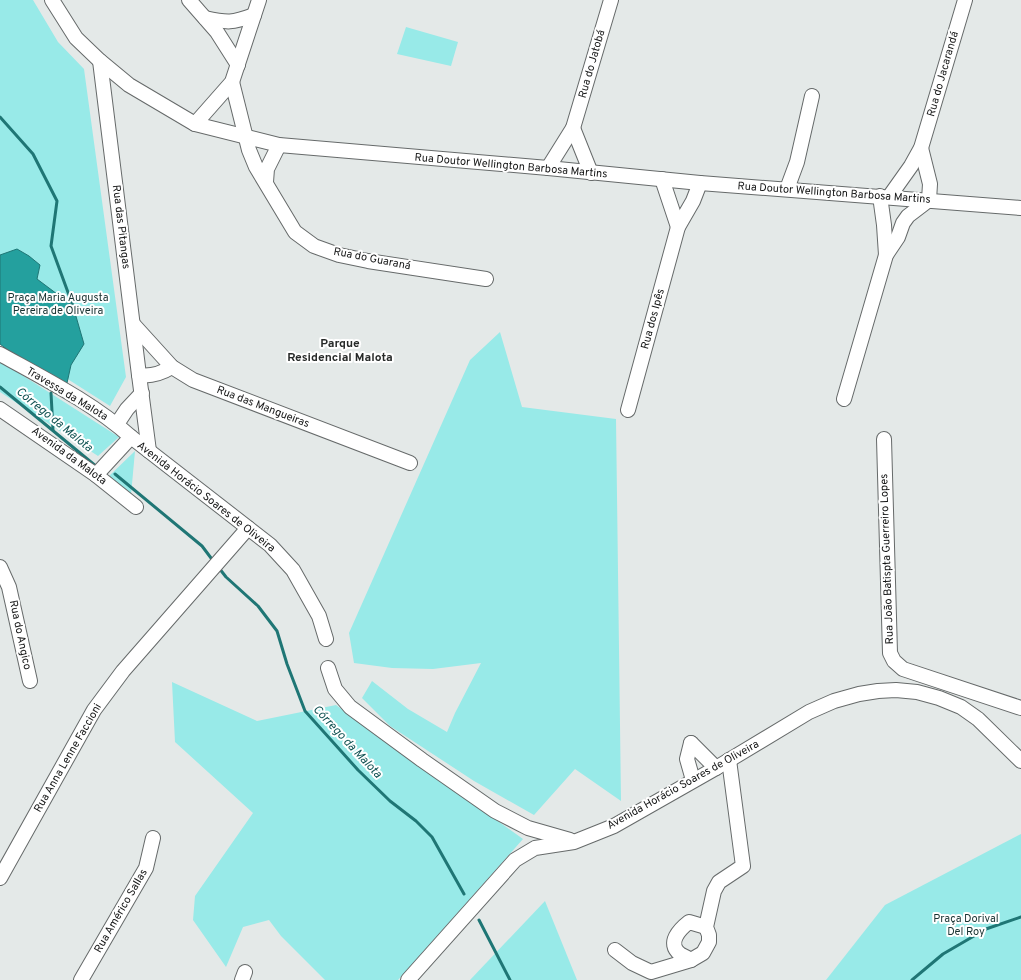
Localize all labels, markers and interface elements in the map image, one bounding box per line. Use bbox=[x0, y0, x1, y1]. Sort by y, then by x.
street label: Rua do Jatobá bbox=[576, 28, 609, 100]
street label: Rua do Jacarandá bbox=[924, 29, 962, 118]
street label: Rua Doutor Wellington Barbosa Martins bbox=[414, 151, 608, 181]
street label: Rua Doutor Wellington Barbosa Martins bbox=[737, 179, 931, 207]
street label: Rua das Pitangas bbox=[109, 184, 133, 270]
street label: Rua do Guaraná bbox=[332, 245, 412, 273]
street label: Rua dos Ipês bbox=[638, 287, 668, 351]
park label: Praça Maria Augusta Pereira de Oliveira bbox=[8, 291, 109, 318]
district label: Parque Residencial Malota bbox=[287, 336, 393, 366]
street label: Travessa da Malota bbox=[24, 364, 111, 424]
street label: Rua das Mangueiras bbox=[215, 383, 311, 431]
water label: Córrego da Malota bbox=[12, 384, 96, 456]
street label: Avenida da Malota bbox=[29, 424, 110, 488]
street label: Avenida Horácio Soares de Oliveira bbox=[134, 439, 278, 555]
street label: Rua João Batispta Guerreiro Lopes bbox=[877, 473, 897, 645]
street label: Rua do Angico bbox=[6, 599, 34, 671]
street label: Rua Anna Lenne Faccioni bbox=[31, 701, 105, 815]
water label: Córrego da Malota bbox=[309, 702, 386, 783]
street label: Avenida Horácio Soares de Oliveira bbox=[605, 737, 762, 833]
street label: Rua Américo Sallas bbox=[91, 867, 151, 955]
park label: Praça Dorival Del Roy bbox=[933, 912, 999, 939]

